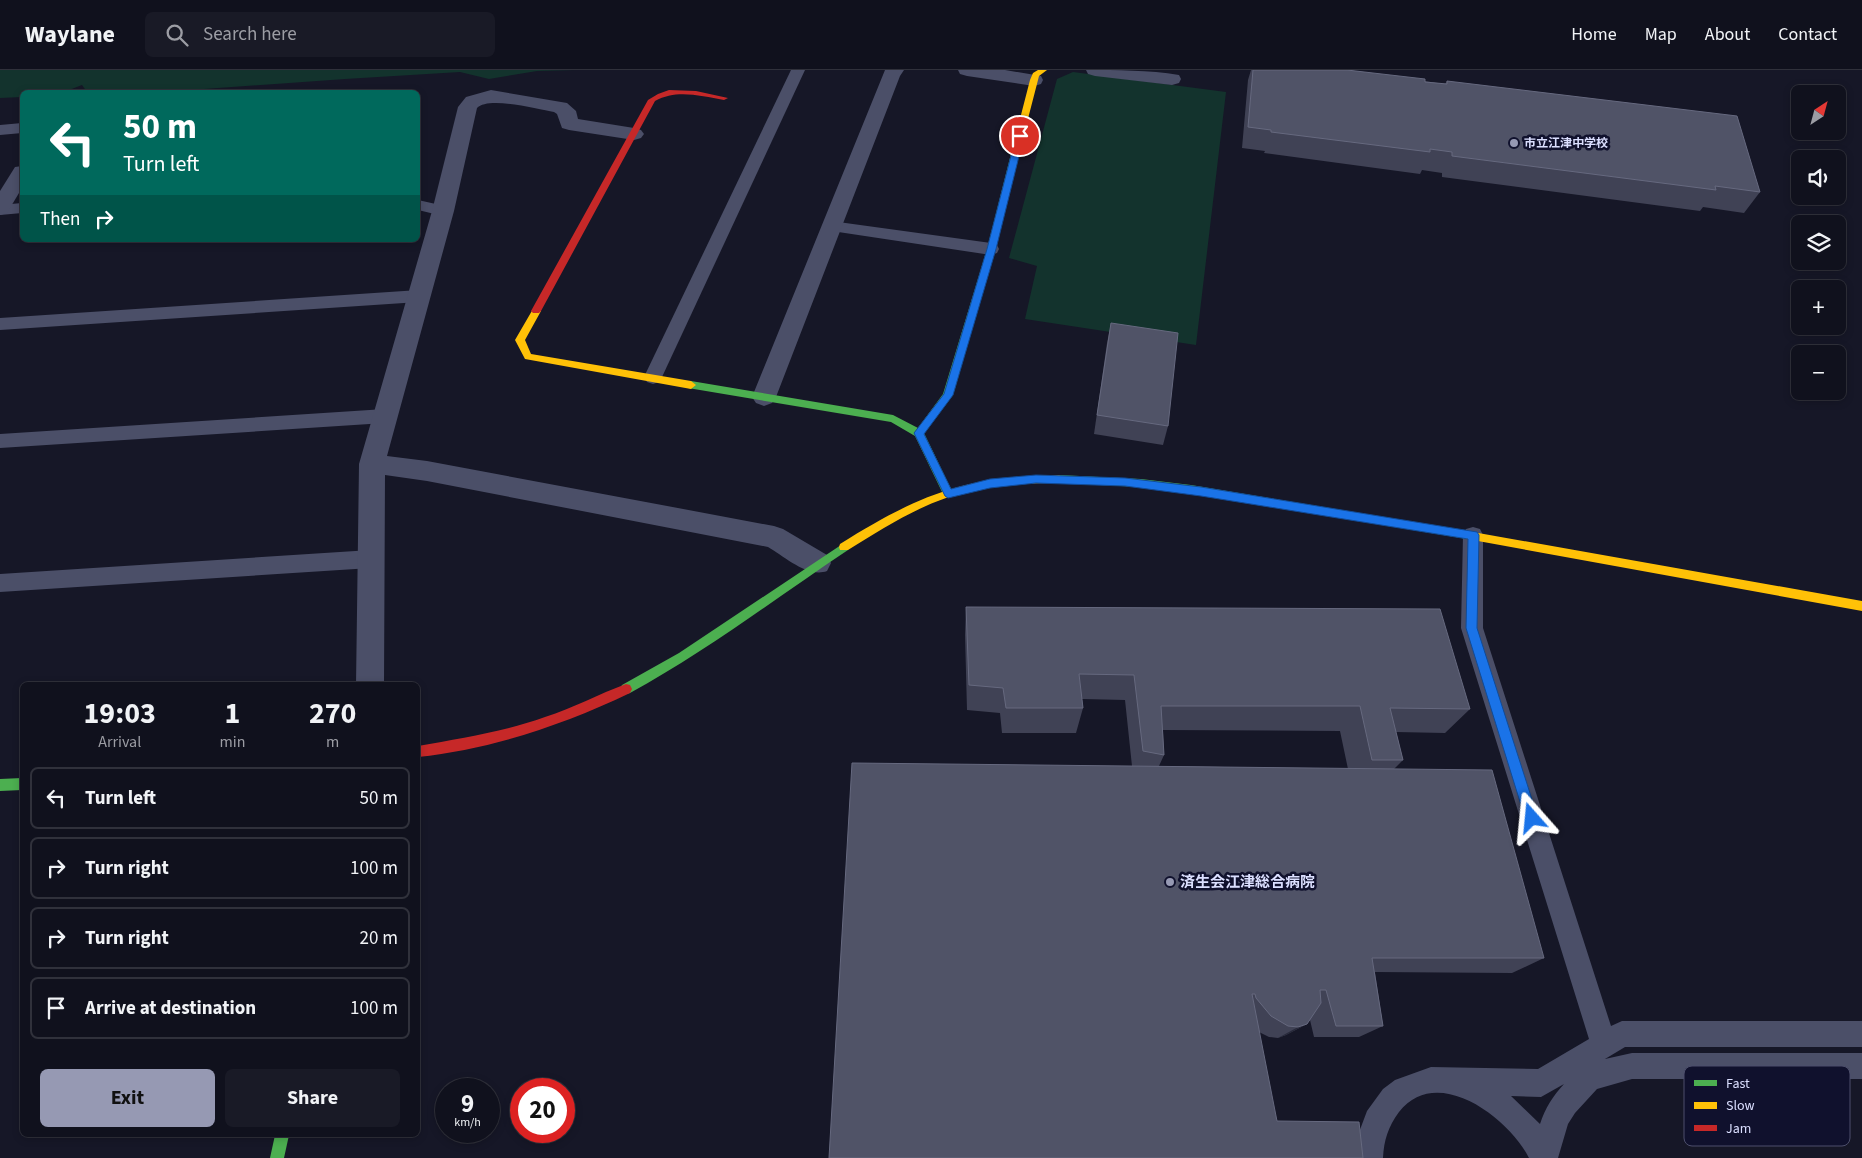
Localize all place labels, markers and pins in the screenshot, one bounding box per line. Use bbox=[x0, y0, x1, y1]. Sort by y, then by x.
pin bbox=[999, 115, 1041, 157]
place label: 市立江津中学校 bbox=[1524, 135, 1608, 152]
marker: 市立江津中学校 bbox=[1508, 137, 1520, 149]
place label: 済生会江津総合病院 bbox=[1180, 872, 1315, 893]
marker: 済生会江津総合病院 bbox=[1164, 876, 1176, 888]

